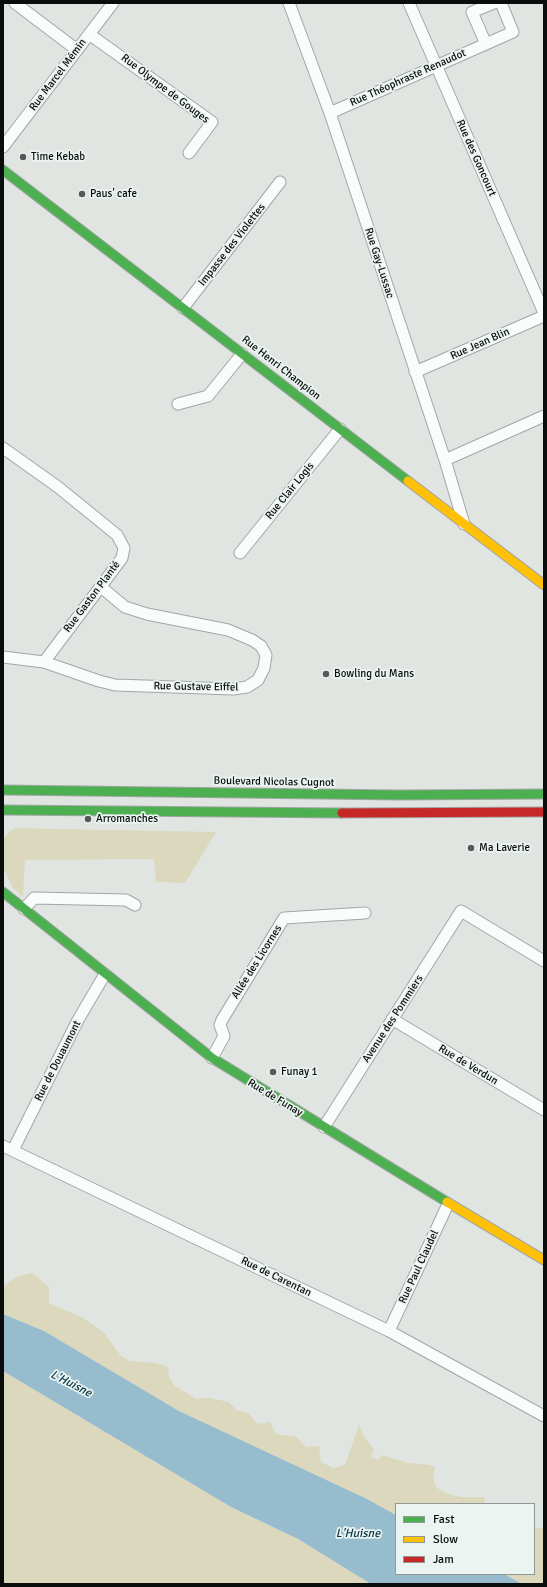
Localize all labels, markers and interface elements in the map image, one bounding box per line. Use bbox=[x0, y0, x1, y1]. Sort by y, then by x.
street label: Rue Marcel Mémin bbox=[27, 36, 89, 114]
street label: Rue Théophraste Renaudot bbox=[348, 46, 468, 110]
street label: Rue Olympe de Gouges bbox=[118, 52, 212, 126]
street label: Rue des Goncourt bbox=[453, 118, 499, 198]
place label: Time Kebab bbox=[31, 150, 85, 164]
marker: Time Kebab bbox=[18, 152, 28, 162]
place label: Paus' cafe bbox=[90, 187, 137, 201]
marker: Paus' cafe bbox=[77, 189, 87, 199]
street label: Impasse des Violettes bbox=[196, 201, 268, 289]
street label: Rue Gay-Lussac bbox=[361, 226, 397, 300]
street label: Rue Jean Blin bbox=[448, 325, 512, 363]
street label: Rue Henri Champion bbox=[239, 333, 323, 403]
street label: Rue Clair Logis bbox=[263, 460, 317, 522]
street label: Rue Gaston Planté bbox=[61, 559, 123, 635]
place label: Bowling du Mans bbox=[334, 667, 414, 681]
marker: Bowling du Mans bbox=[321, 669, 331, 679]
street label: Rue Gustave Eiffel bbox=[153, 680, 239, 694]
street label: Boulevard Nicolas Cugnot bbox=[213, 774, 335, 790]
place label: Arromanches bbox=[96, 812, 158, 826]
marker: Arromanches bbox=[83, 814, 93, 824]
place label: Ma Laverie bbox=[479, 841, 530, 855]
marker: Ma Laverie bbox=[466, 843, 476, 853]
street label: Allée des Licornes bbox=[229, 923, 285, 1001]
street label: Avenue des Pommiers bbox=[360, 973, 426, 1065]
street label: Rue de Douaumont bbox=[32, 1018, 84, 1104]
street label: Rue de Verdun bbox=[436, 1042, 500, 1088]
place label: Funay 1 bbox=[281, 1065, 317, 1079]
marker: Funay 1 bbox=[268, 1067, 278, 1077]
street label: Rue de Funay bbox=[245, 1076, 305, 1120]
street label: Rue Paul Claudel bbox=[396, 1228, 442, 1306]
street label: Rue de Carentan bbox=[239, 1254, 313, 1300]
water label: L'Huisne bbox=[48, 1368, 94, 1400]
legend bbox=[395, 1503, 535, 1575]
text: Fast bbox=[433, 1512, 454, 1527]
water label: L'Huisne bbox=[336, 1527, 380, 1541]
text: Slow bbox=[433, 1532, 458, 1547]
text: Jam bbox=[433, 1552, 454, 1567]

